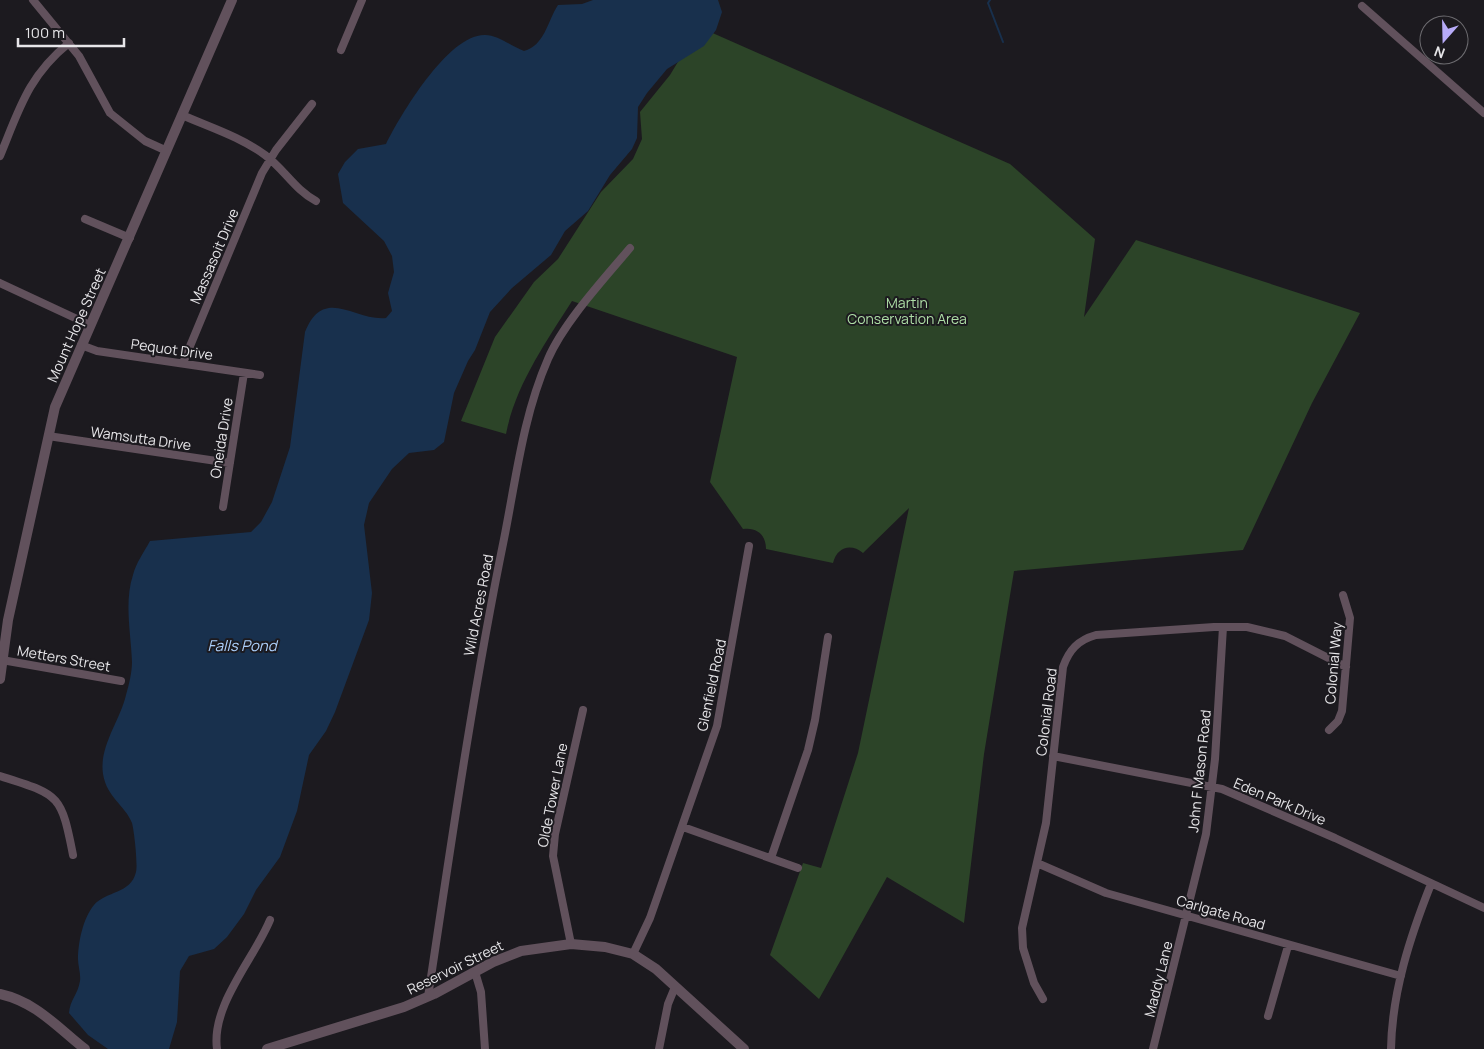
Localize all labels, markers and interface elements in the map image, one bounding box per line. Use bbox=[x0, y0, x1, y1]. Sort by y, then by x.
scale bar bbox=[18, 15, 124, 47]
north arrow bbox=[1419, 15, 1469, 65]
text: 100 m bbox=[25, 22, 65, 43]
text: N bbox=[1431, 42, 1447, 63]
street label: Massasoit Drive bbox=[185, 205, 243, 307]
street label: Mount Hope Street bbox=[42, 264, 110, 385]
park label: Martin Conservation Area bbox=[847, 293, 967, 328]
street label: Pequot Drive bbox=[130, 334, 214, 364]
street label: Oneida Drive bbox=[205, 396, 237, 480]
street label: Wamsutta Drive bbox=[89, 422, 193, 454]
street label: Wild Acres Road bbox=[459, 552, 497, 658]
street label: Colonial Way bbox=[1320, 620, 1346, 705]
water label: Falls Pond bbox=[207, 635, 279, 656]
street label: Glenfield Road bbox=[692, 637, 730, 733]
street label: Metters Street bbox=[16, 640, 113, 676]
street label: Colonial Road bbox=[1031, 667, 1061, 757]
street label: John F Mason Road bbox=[1183, 709, 1215, 833]
street label: Olde Tower Lane bbox=[533, 741, 571, 849]
street label: Eden Park Drive bbox=[1231, 773, 1329, 829]
street label: Carlgate Road bbox=[1174, 890, 1268, 934]
street label: Reservoir Street bbox=[404, 935, 507, 999]
street label: Maddy Lane bbox=[1139, 939, 1177, 1019]

